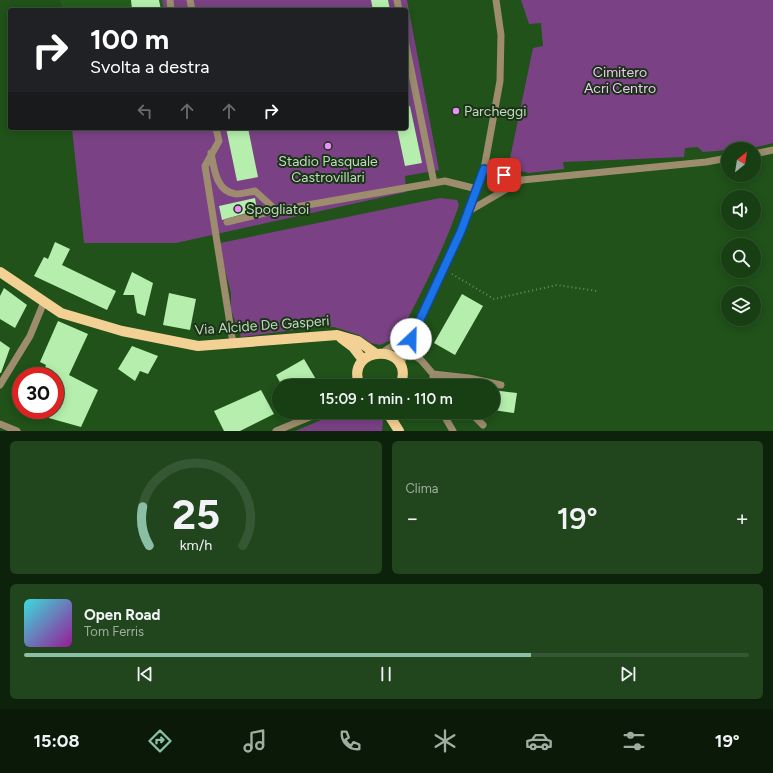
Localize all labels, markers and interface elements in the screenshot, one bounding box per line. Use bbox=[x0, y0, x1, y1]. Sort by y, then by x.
text: 100 m bbox=[90, 22, 169, 56]
icon: right bbox=[24, 24, 76, 76]
text: Svolta a destra bbox=[90, 56, 209, 78]
park label: Cimitero Acri Centro bbox=[584, 64, 656, 97]
icon: left bbox=[134, 100, 156, 122]
icon: ahead bbox=[176, 100, 198, 122]
icon: ahead bbox=[218, 100, 240, 122]
icon: right bbox=[260, 100, 282, 122]
place label: Parcheggi bbox=[464, 103, 527, 120]
marker: Parcheggi bbox=[451, 106, 461, 116]
marker: Stadio Pasquale Castrovillari bbox=[323, 141, 333, 151]
north arrow bbox=[721, 142, 761, 182]
map controls bbox=[721, 142, 761, 326]
place label: Stadio Pasquale Castrovillari bbox=[278, 153, 378, 186]
pin bbox=[487, 158, 521, 192]
icon: arrive bbox=[493, 164, 515, 186]
button: sound bbox=[721, 190, 761, 230]
place label: Spogliatoi bbox=[246, 201, 309, 218]
marker: Spogliatoi bbox=[233, 204, 243, 214]
button: search bbox=[721, 238, 761, 278]
button: layers bbox=[721, 286, 761, 326]
street label: Via Alcide De Gasperi bbox=[194, 312, 330, 339]
position arrow bbox=[390, 318, 432, 360]
speed limit sign: 30 bbox=[12, 367, 64, 419]
text: 15:09 · 1 min · 110 m bbox=[319, 390, 453, 408]
text: Clima bbox=[406, 481, 438, 496]
text: 25 bbox=[172, 488, 220, 538]
text: 19° bbox=[557, 500, 598, 537]
text: − bbox=[406, 505, 419, 532]
text: + bbox=[735, 505, 749, 532]
text: km/h bbox=[179, 535, 212, 553]
text: Open Road bbox=[84, 606, 161, 624]
text: Tom Ferris bbox=[84, 624, 144, 639]
icon: previous bbox=[134, 663, 156, 685]
icon: pause bbox=[375, 663, 397, 685]
icon: next bbox=[617, 663, 639, 685]
icon: directions bbox=[146, 727, 174, 755]
icon: music bbox=[241, 727, 269, 755]
icon: phone bbox=[336, 727, 364, 755]
icon: climate bbox=[431, 727, 459, 755]
icon: car bbox=[525, 727, 553, 755]
icon: filters bbox=[620, 727, 648, 755]
text: 15:08 bbox=[33, 730, 80, 752]
text: 19° bbox=[715, 730, 740, 752]

